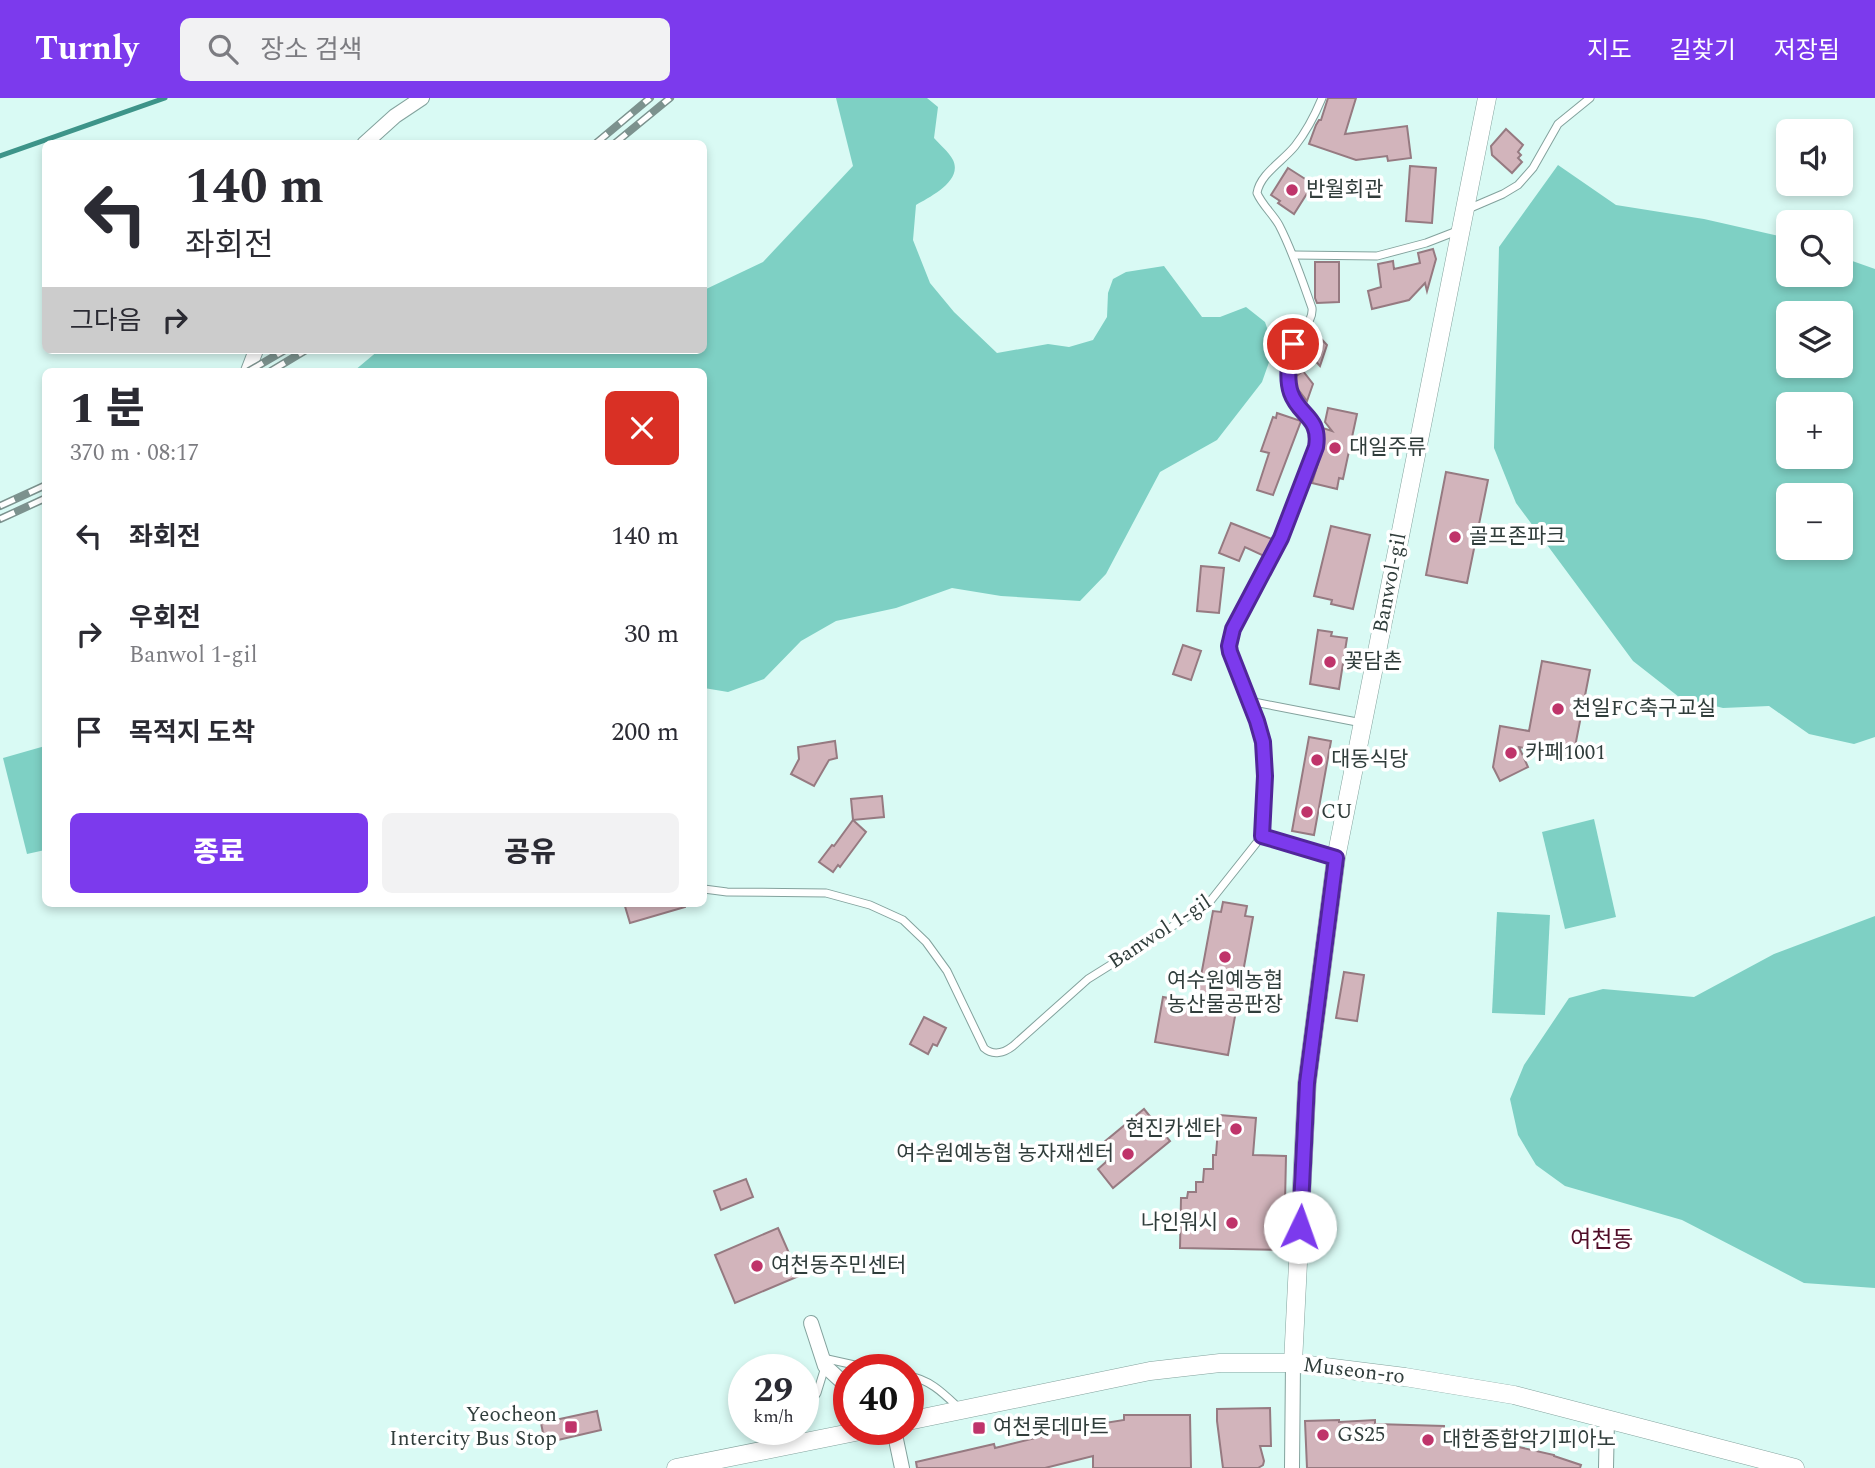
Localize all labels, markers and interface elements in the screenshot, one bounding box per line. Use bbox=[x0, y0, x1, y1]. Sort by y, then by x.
search box bbox=[180, 18, 670, 81]
text: Turnly bbox=[35, 24, 138, 74]
icon: search bbox=[204, 30, 242, 68]
text: 장소 검색 bbox=[260, 30, 363, 70]
text: 지도 bbox=[1587, 33, 1632, 69]
text: 길찾기 bbox=[1670, 33, 1736, 69]
text: 저장됨 bbox=[1774, 33, 1840, 69]
map controls bbox=[1776, 119, 1853, 560]
button: sound bbox=[1776, 119, 1853, 196]
text: 140 m bbox=[185, 150, 324, 225]
icon: left bbox=[70, 168, 161, 259]
place label: 반월회관 bbox=[1306, 174, 1383, 206]
marker: 반월회관 bbox=[1284, 182, 1300, 198]
button: search bbox=[1776, 210, 1853, 287]
text: 좌회전 bbox=[185, 221, 273, 270]
text: 그다음 bbox=[70, 301, 142, 341]
icon: right bbox=[156, 301, 194, 339]
button: layers bbox=[1776, 301, 1853, 378]
pin bbox=[1263, 314, 1323, 374]
icon: arrive bbox=[1274, 325, 1312, 363]
text: 1 분 bbox=[70, 378, 144, 441]
button: close bbox=[605, 391, 679, 465]
button: + bbox=[1776, 392, 1853, 469]
place label: 대일주류 bbox=[1349, 432, 1426, 464]
text: 370 m · 08:17 bbox=[70, 436, 199, 471]
marker: 대일주류 bbox=[1327, 440, 1343, 456]
button: − bbox=[1776, 483, 1853, 560]
text: 140 m bbox=[611, 516, 679, 556]
icon: left bbox=[70, 517, 108, 555]
text: 좌회전 bbox=[129, 517, 201, 557]
place label: 골프존파크 bbox=[1469, 521, 1566, 553]
marker: 골프존파크 bbox=[1447, 529, 1463, 545]
street label: Banwol-gil bbox=[1365, 530, 1415, 636]
text: 우회전 bbox=[129, 598, 201, 638]
text: 30 m bbox=[624, 614, 679, 654]
icon: right bbox=[70, 615, 108, 653]
text: Banwol 1-gil bbox=[129, 638, 257, 673]
place label: 꽃담촌 bbox=[1344, 646, 1402, 678]
marker: 꽃담촌 bbox=[1322, 654, 1338, 670]
place label: 천일FC축구교실 bbox=[1572, 693, 1716, 725]
marker: 천일FC축구교실 bbox=[1550, 701, 1566, 717]
text: 200 m bbox=[611, 712, 679, 752]
icon: arrive bbox=[70, 713, 108, 751]
text: 목적지 도착 bbox=[129, 713, 255, 753]
place label: 카페1001 bbox=[1525, 737, 1606, 769]
place label: 대동식당 bbox=[1331, 744, 1408, 776]
marker: 카페1001 bbox=[1503, 745, 1519, 761]
marker: 대동식당 bbox=[1309, 752, 1325, 768]
place label: CU bbox=[1321, 796, 1353, 828]
marker: CU bbox=[1299, 804, 1315, 820]
button: 종료 bbox=[70, 813, 368, 893]
button: 공유 bbox=[382, 813, 679, 893]
street label: Banwol 1-gil bbox=[1102, 887, 1218, 977]
marker: 여수원예농협 농산물공판장 bbox=[1217, 949, 1233, 965]
place label: 여수원예농협 농산물공판장 bbox=[1167, 965, 1283, 1021]
place label: 현진카센타 bbox=[1125, 1113, 1222, 1145]
marker: 현진카센타 bbox=[1228, 1121, 1244, 1137]
place label: 여수원예농협 농자재센터 bbox=[896, 1138, 1114, 1170]
marker: 여수원예농협 농자재센터 bbox=[1120, 1146, 1136, 1162]
position arrow bbox=[1263, 1190, 1337, 1264]
place label: 나인워시 bbox=[1141, 1207, 1218, 1239]
marker: 나인워시 bbox=[1224, 1215, 1240, 1231]
district label: 여천동 bbox=[1570, 1223, 1634, 1258]
place label: 여천동주민센터 bbox=[771, 1250, 906, 1282]
marker: 여천동주민센터 bbox=[749, 1258, 765, 1274]
street label: Museon-ro bbox=[1301, 1349, 1407, 1393]
speed limit sign: 40 bbox=[833, 1354, 924, 1445]
text: 29 bbox=[754, 1364, 793, 1417]
place label: Yeocheon Intercity Bus Stop bbox=[389, 1399, 557, 1455]
text: km/h bbox=[753, 1403, 794, 1430]
place label: 여천롯데마트 bbox=[993, 1412, 1109, 1444]
marker: Yeocheon Intercity Bus Stop bbox=[563, 1419, 579, 1435]
place label: GS25 bbox=[1337, 1419, 1385, 1451]
marker: 여천롯데마트 bbox=[971, 1420, 987, 1436]
place label: 대한종합악기피아노 bbox=[1442, 1424, 1616, 1456]
marker: GS25 bbox=[1315, 1427, 1331, 1443]
marker: 대한종합악기피아노 bbox=[1420, 1432, 1436, 1448]

